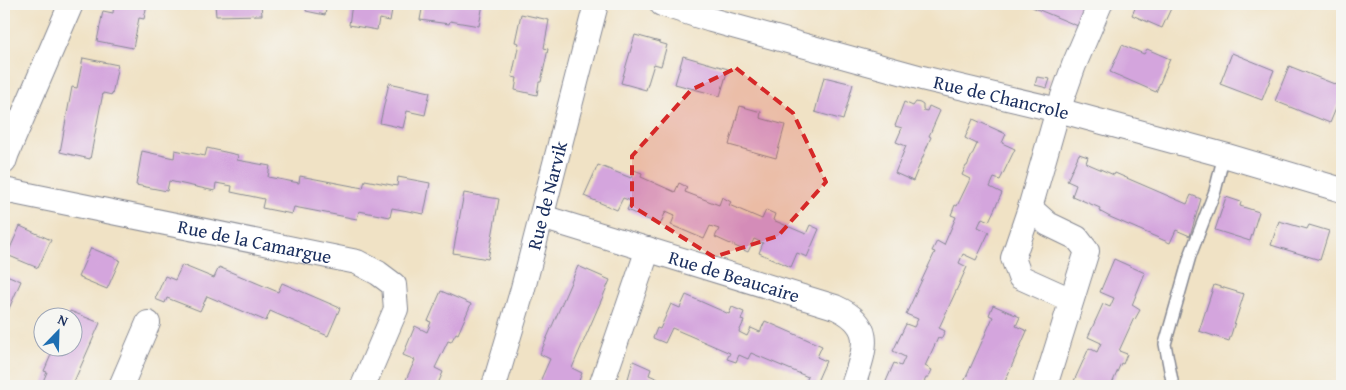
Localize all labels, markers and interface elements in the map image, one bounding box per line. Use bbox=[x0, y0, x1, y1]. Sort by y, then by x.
street label: Rue de Chancrole bbox=[931, 67, 1072, 126]
street label: Rue de Narvik bbox=[519, 137, 574, 253]
street label: Rue de la Camargue bbox=[175, 212, 334, 271]
street label: Rue de Beaucaire bbox=[665, 243, 803, 309]
north arrow bbox=[32, 308, 82, 358]
text: N bbox=[55, 309, 72, 331]

